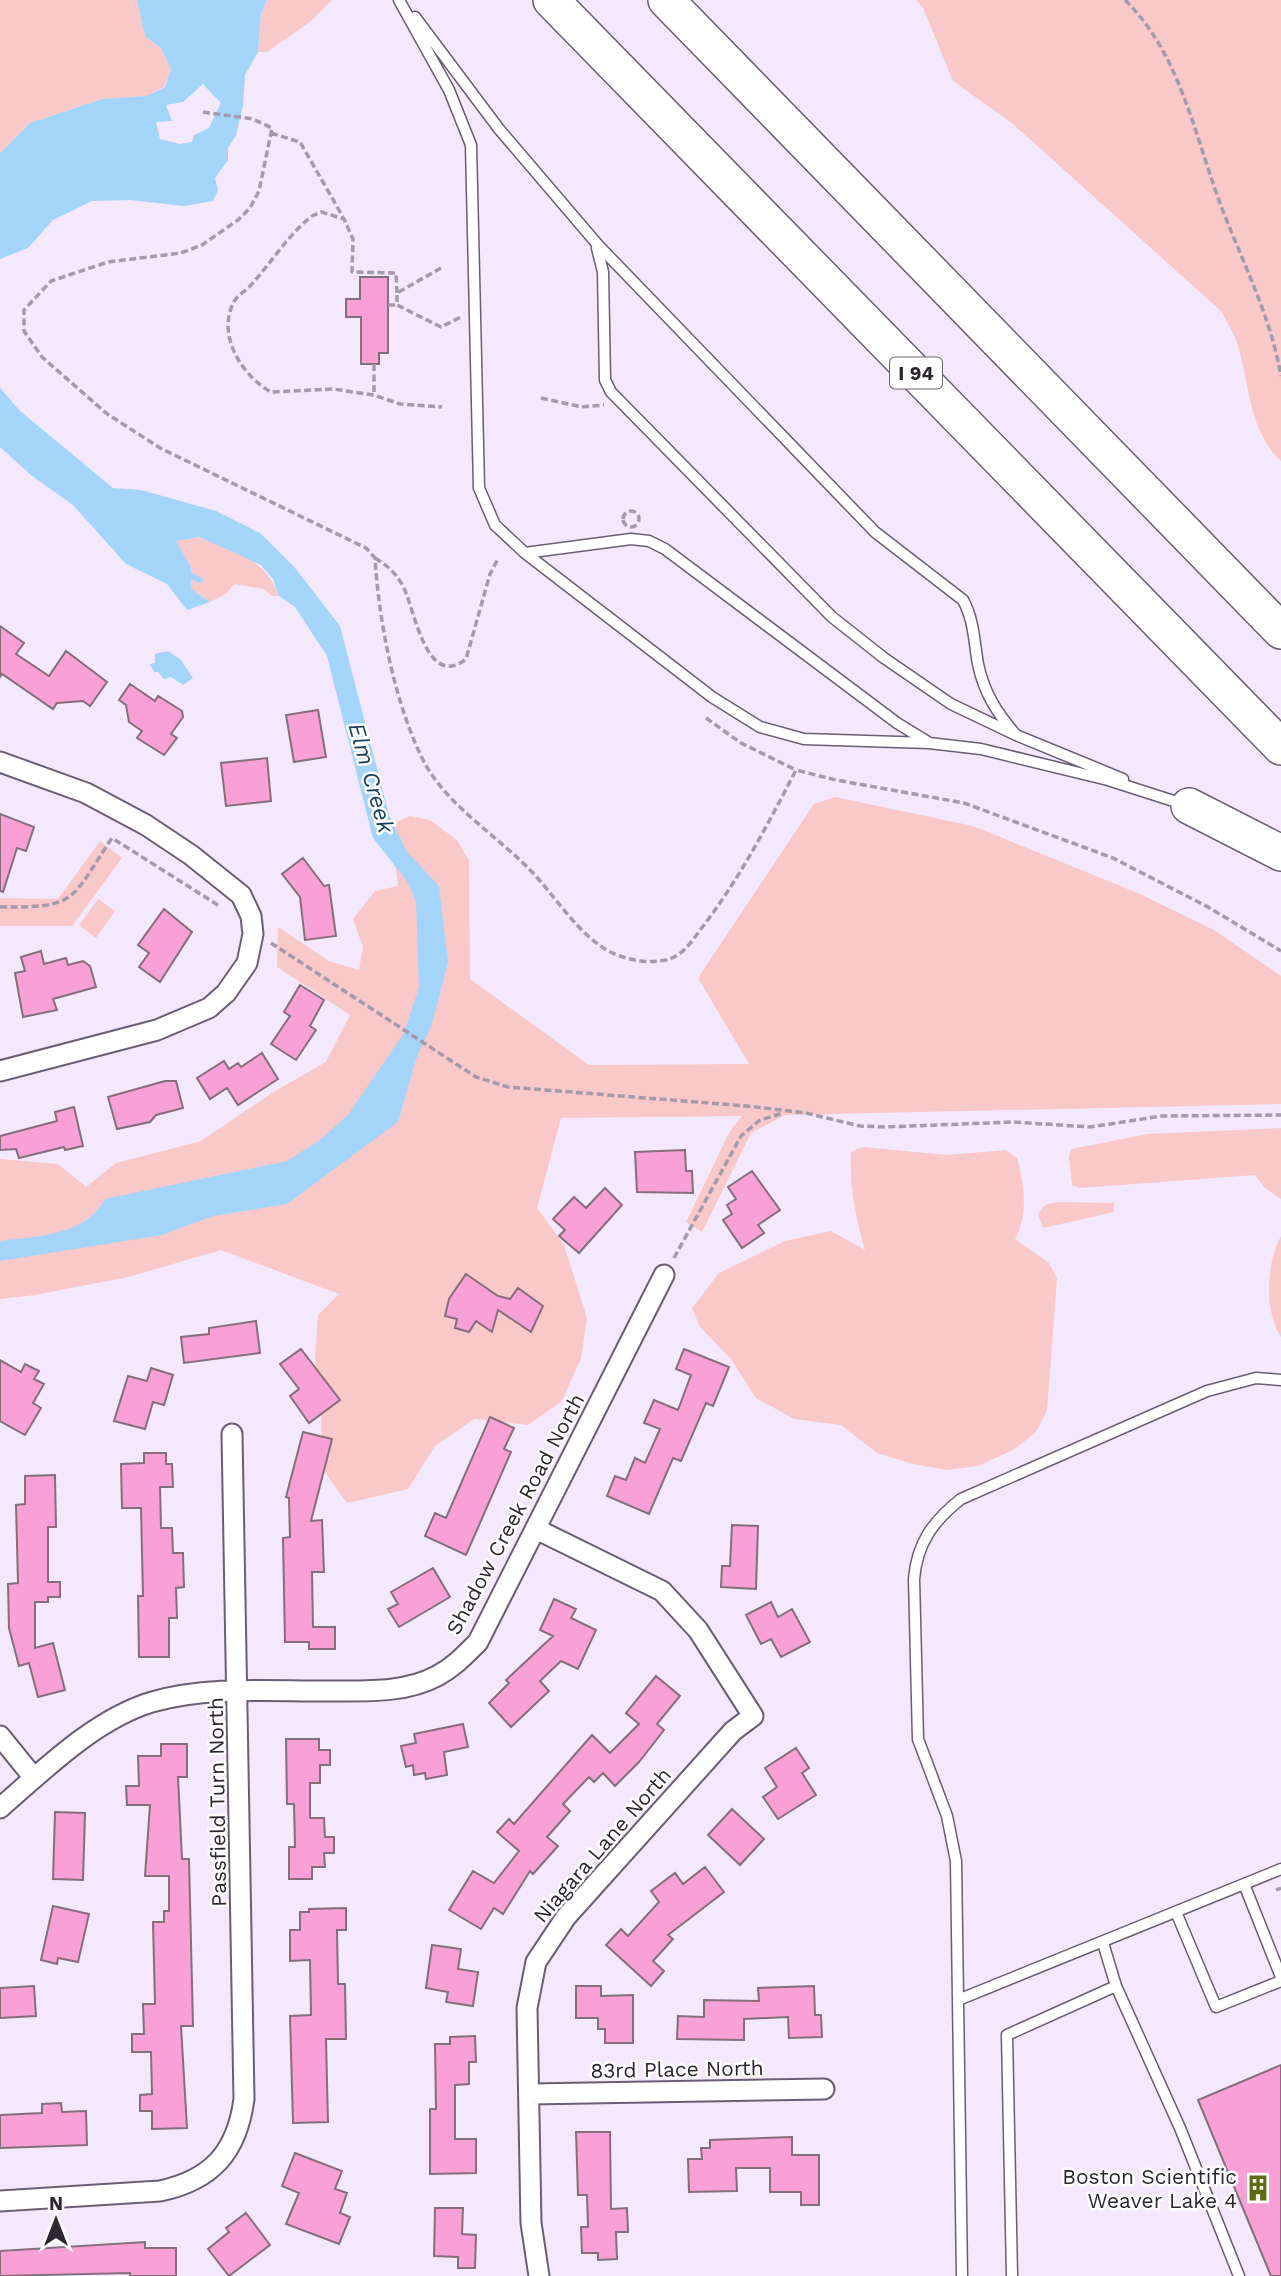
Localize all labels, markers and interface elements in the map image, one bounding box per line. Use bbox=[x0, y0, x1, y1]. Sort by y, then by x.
road number: I 94 bbox=[890, 358, 942, 388]
water label: Elm Creek bbox=[342, 720, 400, 838]
street label: Shadow Creek Road North bbox=[441, 1389, 589, 1639]
street label: Passfield Turn North bbox=[203, 1697, 231, 1907]
street label: Niagara Lane North bbox=[528, 1762, 676, 1928]
street label: 83rd Place North bbox=[590, 2055, 764, 2083]
place label: Boston Scientific Weaver Lake 4 bbox=[1062, 2164, 1237, 2213]
building icon: Boston Scientific Weaver Lake 4 bbox=[1243, 2173, 1273, 2203]
north arrow bbox=[21, 2185, 91, 2255]
text: N bbox=[49, 2192, 63, 2215]

